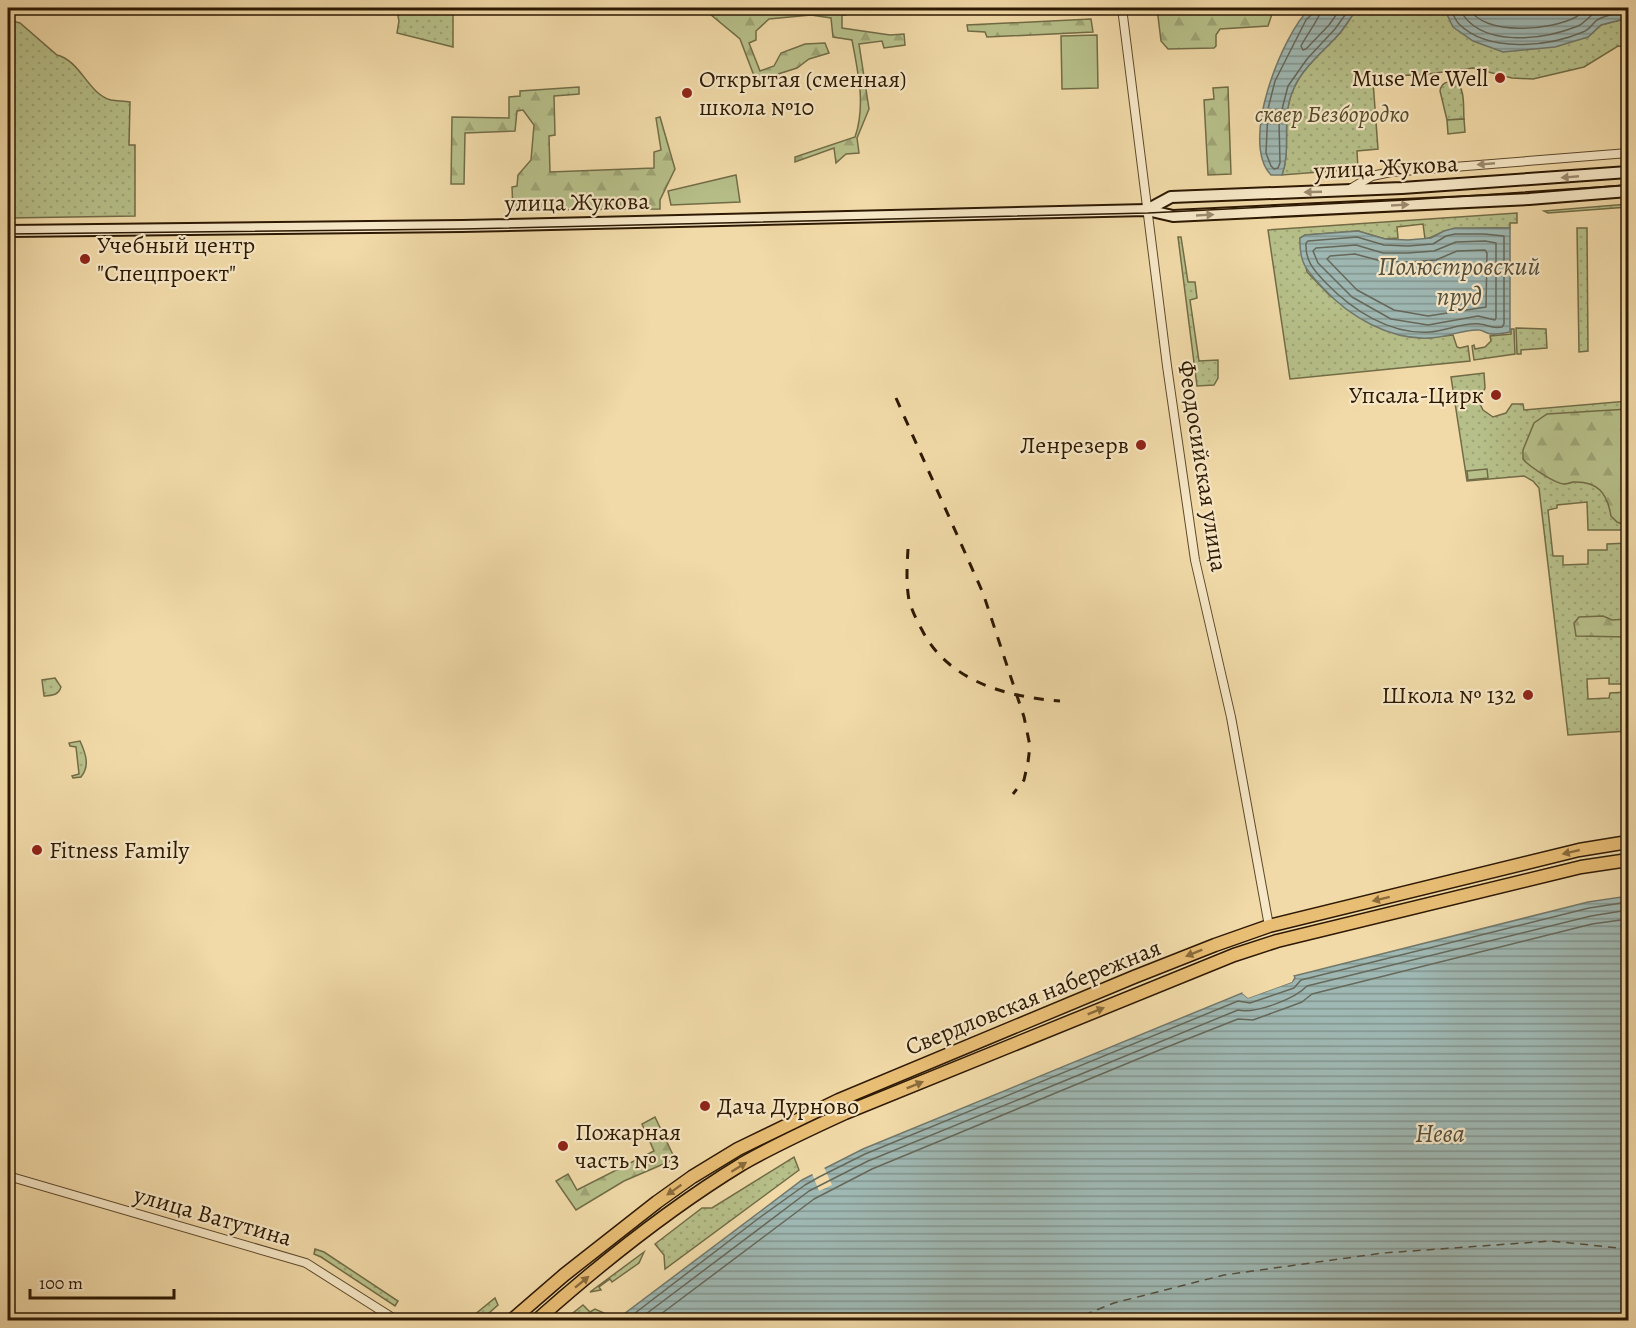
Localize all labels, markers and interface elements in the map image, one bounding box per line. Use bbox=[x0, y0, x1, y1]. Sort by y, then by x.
place label: Muse Me Well bbox=[1352, 62, 1488, 94]
place label: Открытая (сменная) школа №10 bbox=[699, 63, 907, 123]
marker: Muse Me Well bbox=[1493, 71, 1507, 85]
marker: Открытая (сменная) школа №10 bbox=[680, 86, 694, 100]
park label: сквер Безбородко bbox=[1255, 98, 1409, 130]
street label: улица Жукова bbox=[1312, 147, 1459, 187]
one-way arrow bbox=[1477, 159, 1496, 169]
one-way arrow bbox=[1561, 172, 1580, 182]
street label: улица Жукова bbox=[503, 185, 650, 219]
one-way arrow bbox=[1303, 188, 1322, 197]
one-way arrow bbox=[1390, 201, 1409, 210]
one-way arrow bbox=[1196, 210, 1215, 219]
place label: Учебный центр "Спецпроект" bbox=[97, 229, 255, 289]
water label: Полюстровский пруд bbox=[1378, 249, 1540, 314]
marker: Учебный центр "Спецпроект" bbox=[78, 252, 92, 266]
street label: Феодосийская улица bbox=[1170, 358, 1236, 574]
place label: Упсала-Цирк bbox=[1349, 379, 1484, 411]
marker: Упсала-Цирк bbox=[1489, 388, 1503, 402]
place label: Ленрезерв bbox=[1020, 429, 1129, 461]
marker: Ленрезерв bbox=[1134, 438, 1148, 452]
place label: Школа № 132 bbox=[1382, 679, 1516, 711]
marker: Школа № 132 bbox=[1521, 688, 1535, 702]
place label: Fitness Family bbox=[49, 834, 189, 866]
marker: Fitness Family bbox=[30, 843, 44, 857]
one-way arrow bbox=[1562, 848, 1580, 858]
one-way arrow bbox=[1372, 894, 1391, 904]
street label: Свердловская набережная bbox=[900, 931, 1166, 1063]
one-way arrow bbox=[1185, 948, 1203, 958]
one-way arrow bbox=[1087, 1006, 1105, 1015]
one-way arrow bbox=[907, 1080, 925, 1090]
place label: Дача Дурново bbox=[717, 1090, 859, 1122]
marker: Дача Дурново bbox=[698, 1099, 712, 1113]
place label: Пожарная часть № 13 bbox=[575, 1116, 681, 1176]
water label: Нева bbox=[1415, 1116, 1465, 1151]
marker: Пожарная часть № 13 bbox=[556, 1139, 570, 1153]
one-way arrow bbox=[731, 1161, 747, 1172]
street label: улица Ватутина bbox=[129, 1178, 296, 1254]
one-way arrow bbox=[666, 1184, 682, 1195]
scale bar bbox=[30, 1262, 174, 1300]
text: 100 m bbox=[39, 1271, 83, 1295]
one-way arrow bbox=[574, 1276, 590, 1289]

